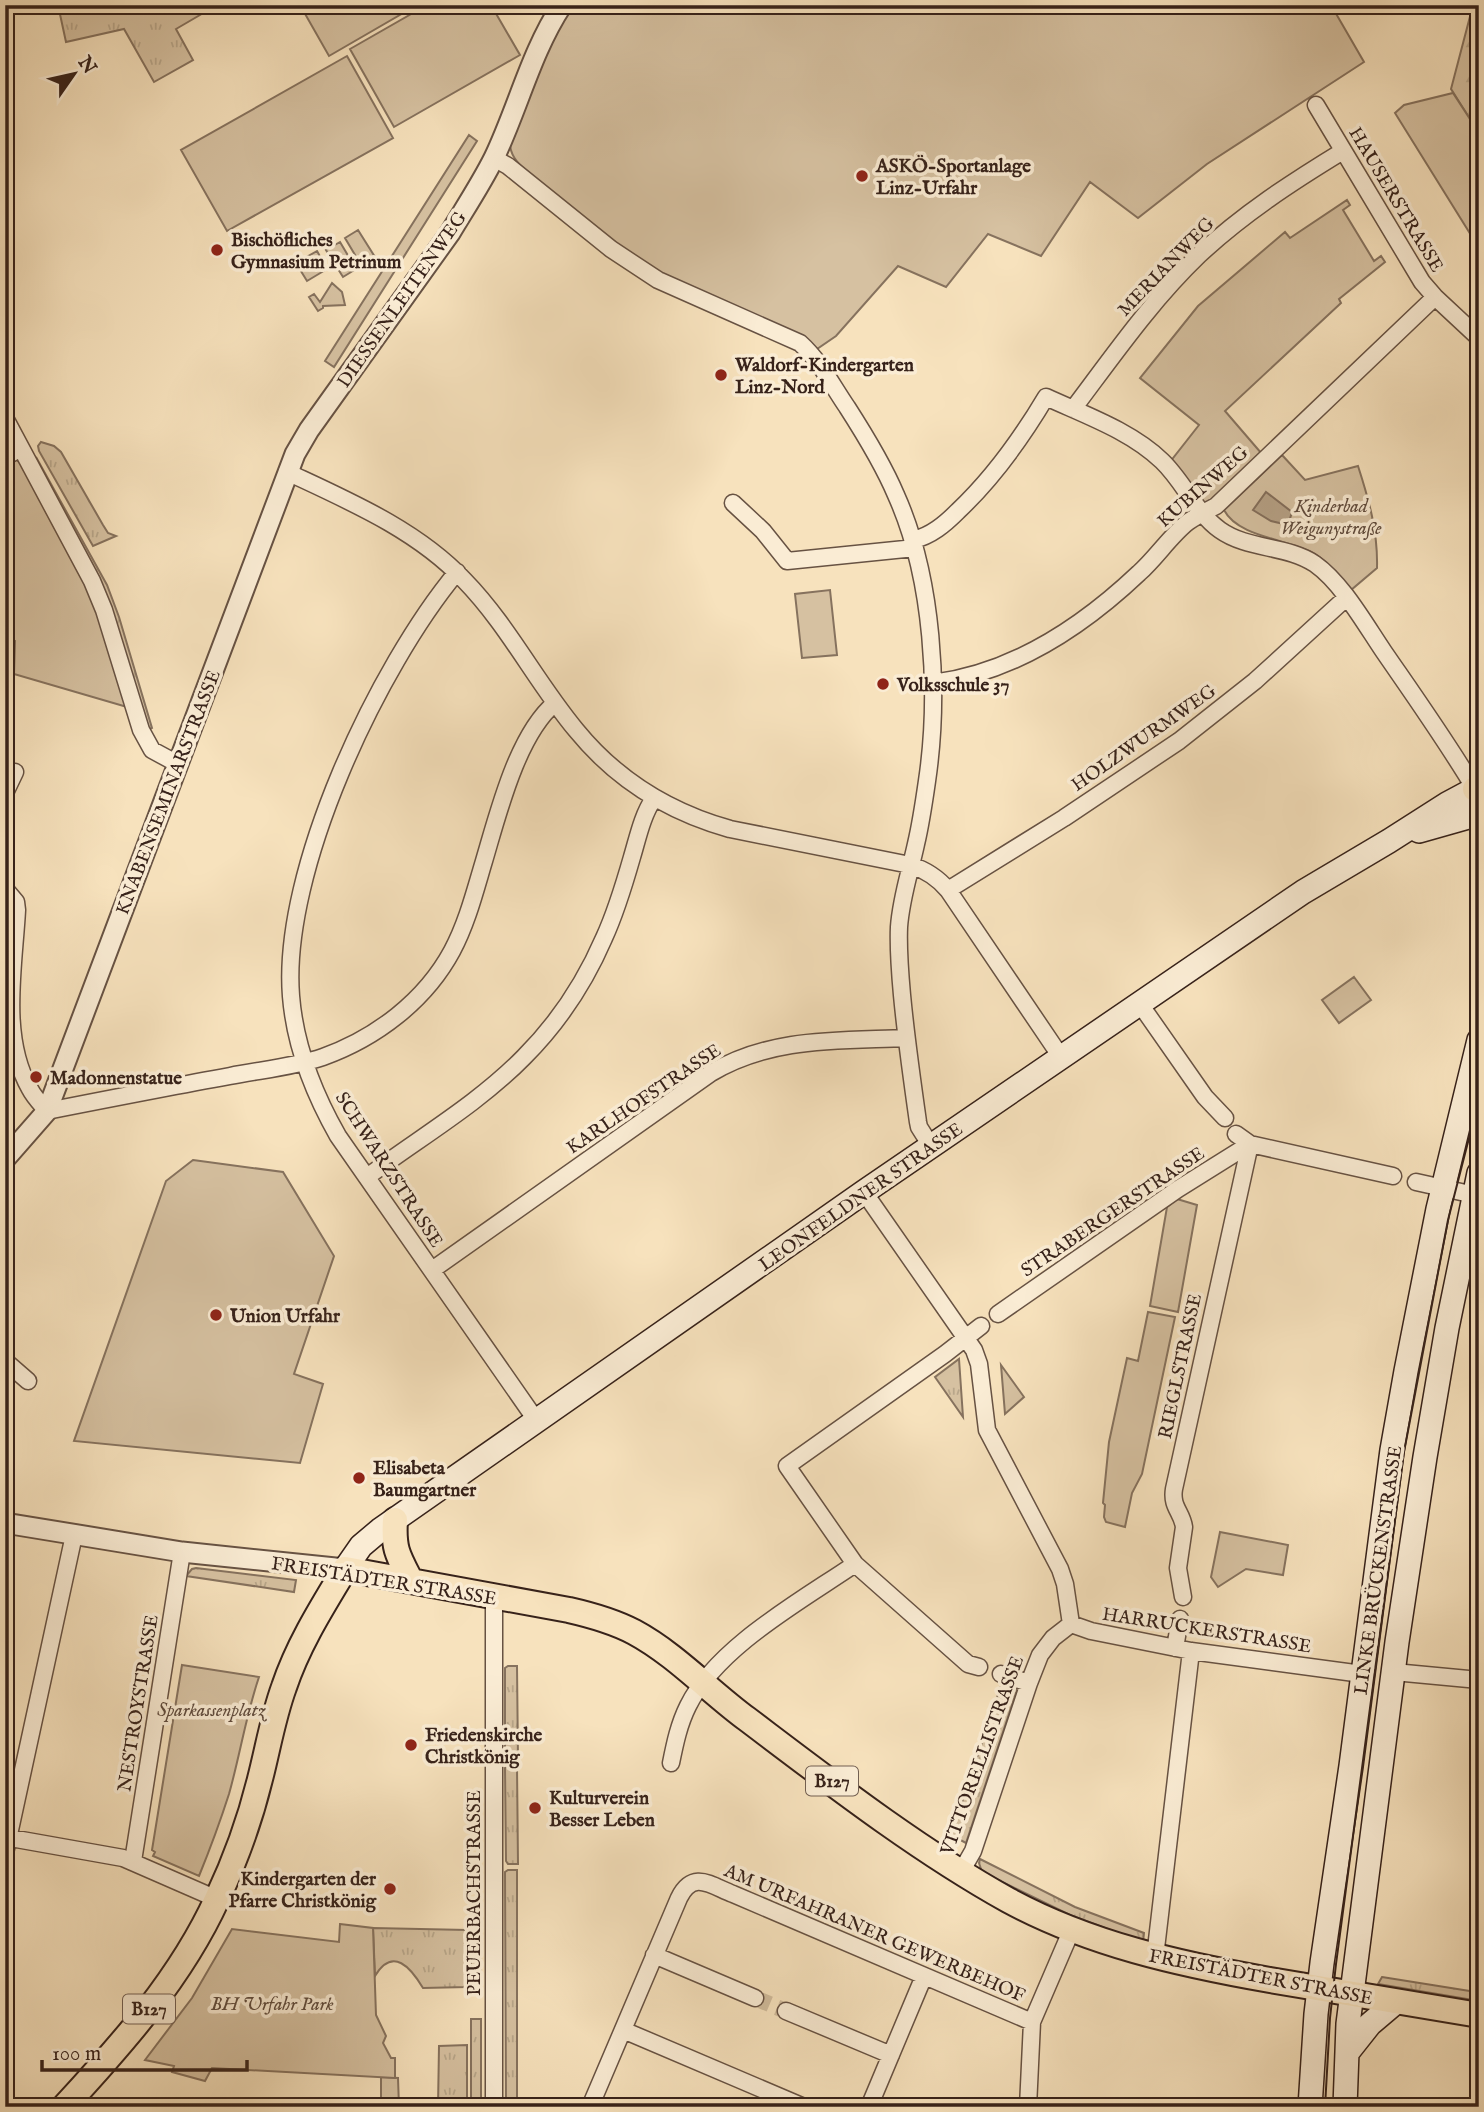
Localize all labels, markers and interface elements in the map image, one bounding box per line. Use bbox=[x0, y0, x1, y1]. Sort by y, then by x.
north arrow bbox=[38, 38, 108, 108]
text: N bbox=[71, 51, 101, 80]
street label: HAUSERSTRASSE bbox=[1342, 123, 1448, 277]
place label: ASKÖ-Sportanlage Linz-Urfahr bbox=[875, 154, 1031, 201]
marker: ASKÖ-Sportanlage Linz-Urfahr bbox=[854, 168, 870, 184]
street label: DIESSENLEITENWEG bbox=[333, 207, 473, 393]
street label: MERIANWEG bbox=[1113, 213, 1220, 322]
place label: Bischöfliches Gymnasium Petrinum bbox=[231, 229, 402, 275]
marker: Bischöfliches Gymnasium Petrinum bbox=[209, 242, 225, 258]
place label: Waldorf-Kindergarten Linz-Nord bbox=[734, 354, 914, 400]
marker: Waldorf-Kindergarten Linz-Nord bbox=[713, 367, 729, 383]
street label: KUBINWEG bbox=[1153, 441, 1254, 534]
park label: Kinderbad Weigunystraße bbox=[1281, 495, 1382, 541]
street label: KNABENSEMINARSTRASSE bbox=[111, 667, 227, 918]
place label: Volksschule 37 bbox=[896, 674, 1009, 698]
marker: Volksschule 37 bbox=[875, 676, 891, 692]
street label: HOLZWURMWEG bbox=[1067, 680, 1221, 798]
street label: KARLHOFSTRASSE bbox=[562, 1039, 726, 1160]
place label: Madonnenstatue bbox=[50, 1067, 182, 1091]
marker: Madonnenstatue bbox=[28, 1069, 44, 1085]
street label: SCHWARZSTRASSE bbox=[329, 1088, 448, 1252]
street label: LEONFELDNER STRASSE bbox=[754, 1118, 968, 1277]
street label: STRABERGERSTRASSE bbox=[1017, 1142, 1210, 1283]
street label: RIEGLSTRASSE bbox=[1154, 1292, 1208, 1441]
place label: Union Urfahr bbox=[229, 1305, 341, 1329]
marker: Union Urfahr bbox=[208, 1307, 224, 1323]
street label: LINKE BRÜCKENSTRASSE bbox=[1350, 1444, 1408, 1696]
place label: Elisabeta Baumgartner bbox=[373, 1457, 477, 1503]
marker: Elisabeta Baumgartner bbox=[351, 1470, 367, 1486]
street label: FREISTÄDTER STRASSE bbox=[269, 1552, 498, 1612]
street label: HARRUCKERSTRASSE bbox=[1100, 1603, 1313, 1659]
street label: NESTROYSTRASSE bbox=[113, 1613, 165, 1793]
street label: VITTORELLISTRASSE bbox=[935, 1653, 1030, 1860]
park label: Sparkassenplatz bbox=[157, 1699, 267, 1723]
place label: Friedenskirche Christkönig bbox=[425, 1724, 543, 1770]
marker: Friedenskirche Christkönig bbox=[403, 1737, 419, 1753]
road number: B127 bbox=[806, 1766, 858, 1796]
place label: Kulturverein Besser Leben bbox=[549, 1787, 655, 1833]
street label: PEUERBACHSTRASSE bbox=[463, 1790, 487, 1996]
marker: Kulturverein Besser Leben bbox=[527, 1800, 543, 1816]
street label: AM URFAHRANER GEWERBEHOF bbox=[719, 1859, 1028, 2008]
place label: Kindergarten der Pfarre Christkönig bbox=[228, 1868, 377, 1914]
marker: Kindergarten der Pfarre Christkönig bbox=[382, 1881, 398, 1897]
street label: FREISTÄDTER STRASSE bbox=[1146, 1944, 1375, 2011]
park label: BH Urfahr Park bbox=[210, 1993, 334, 2017]
road number: B127 bbox=[123, 1994, 175, 2024]
scale bar bbox=[42, 2028, 247, 2072]
text: 100 m bbox=[52, 2041, 101, 2068]

